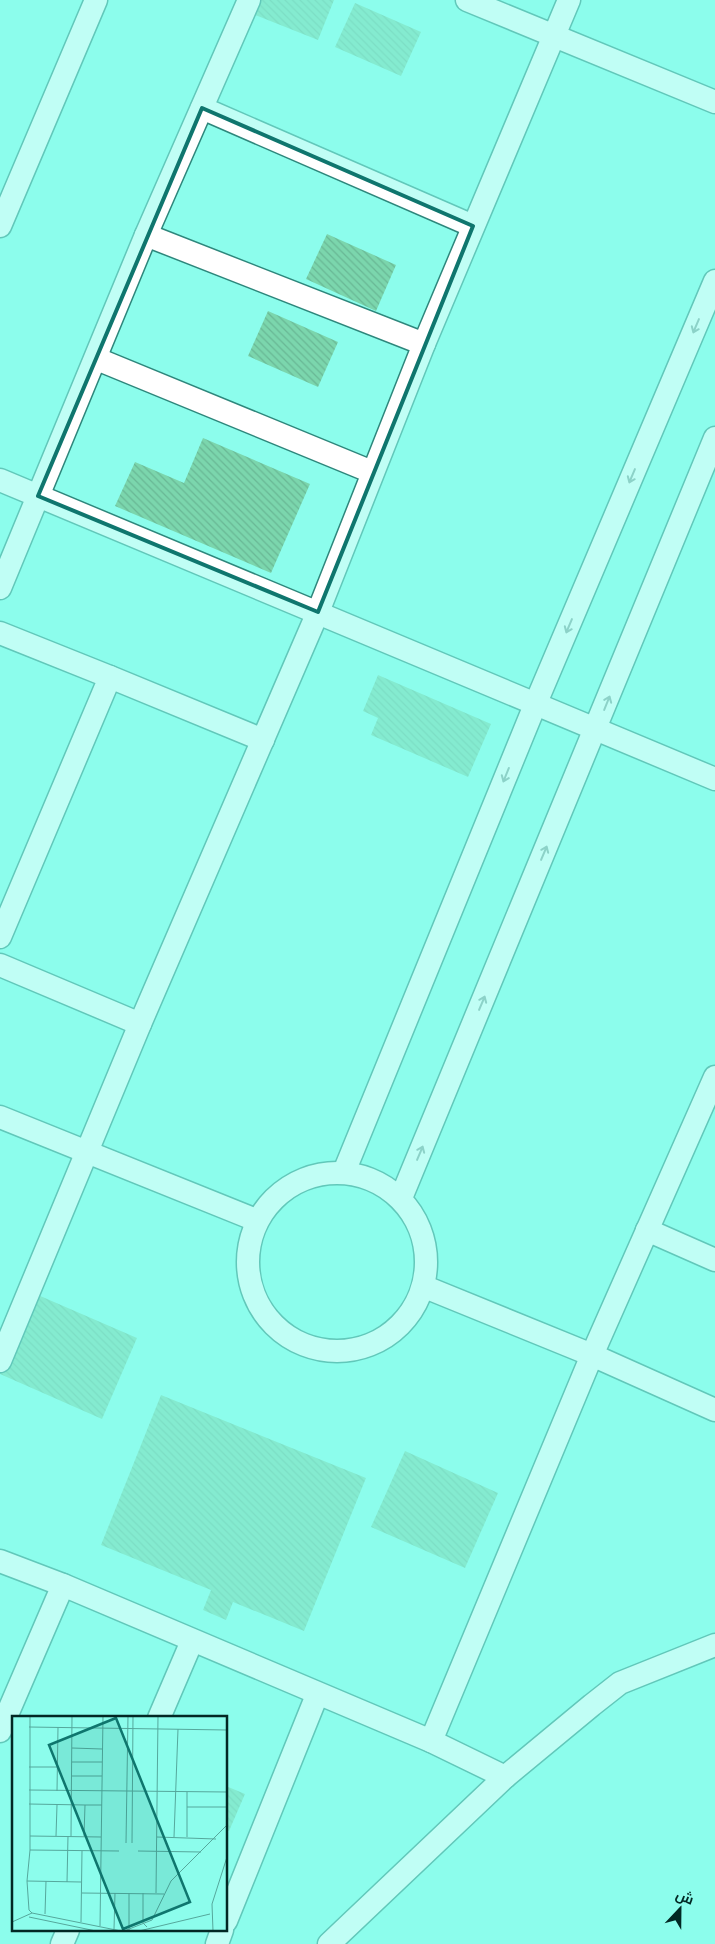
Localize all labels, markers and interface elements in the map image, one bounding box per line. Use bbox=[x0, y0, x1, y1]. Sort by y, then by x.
one-way arrow bbox=[691, 318, 700, 333]
one-way arrow bbox=[627, 468, 637, 483]
one-way arrow bbox=[564, 617, 573, 633]
one-way arrow bbox=[602, 696, 612, 711]
one-way arrow bbox=[501, 768, 510, 783]
one-way arrow bbox=[540, 846, 550, 861]
one-way arrow bbox=[478, 996, 488, 1011]
one-way arrow bbox=[416, 1146, 425, 1161]
inset map bbox=[12, 1716, 228, 1932]
north arrow bbox=[655, 1884, 705, 1934]
text: ش bbox=[673, 1885, 697, 1909]

